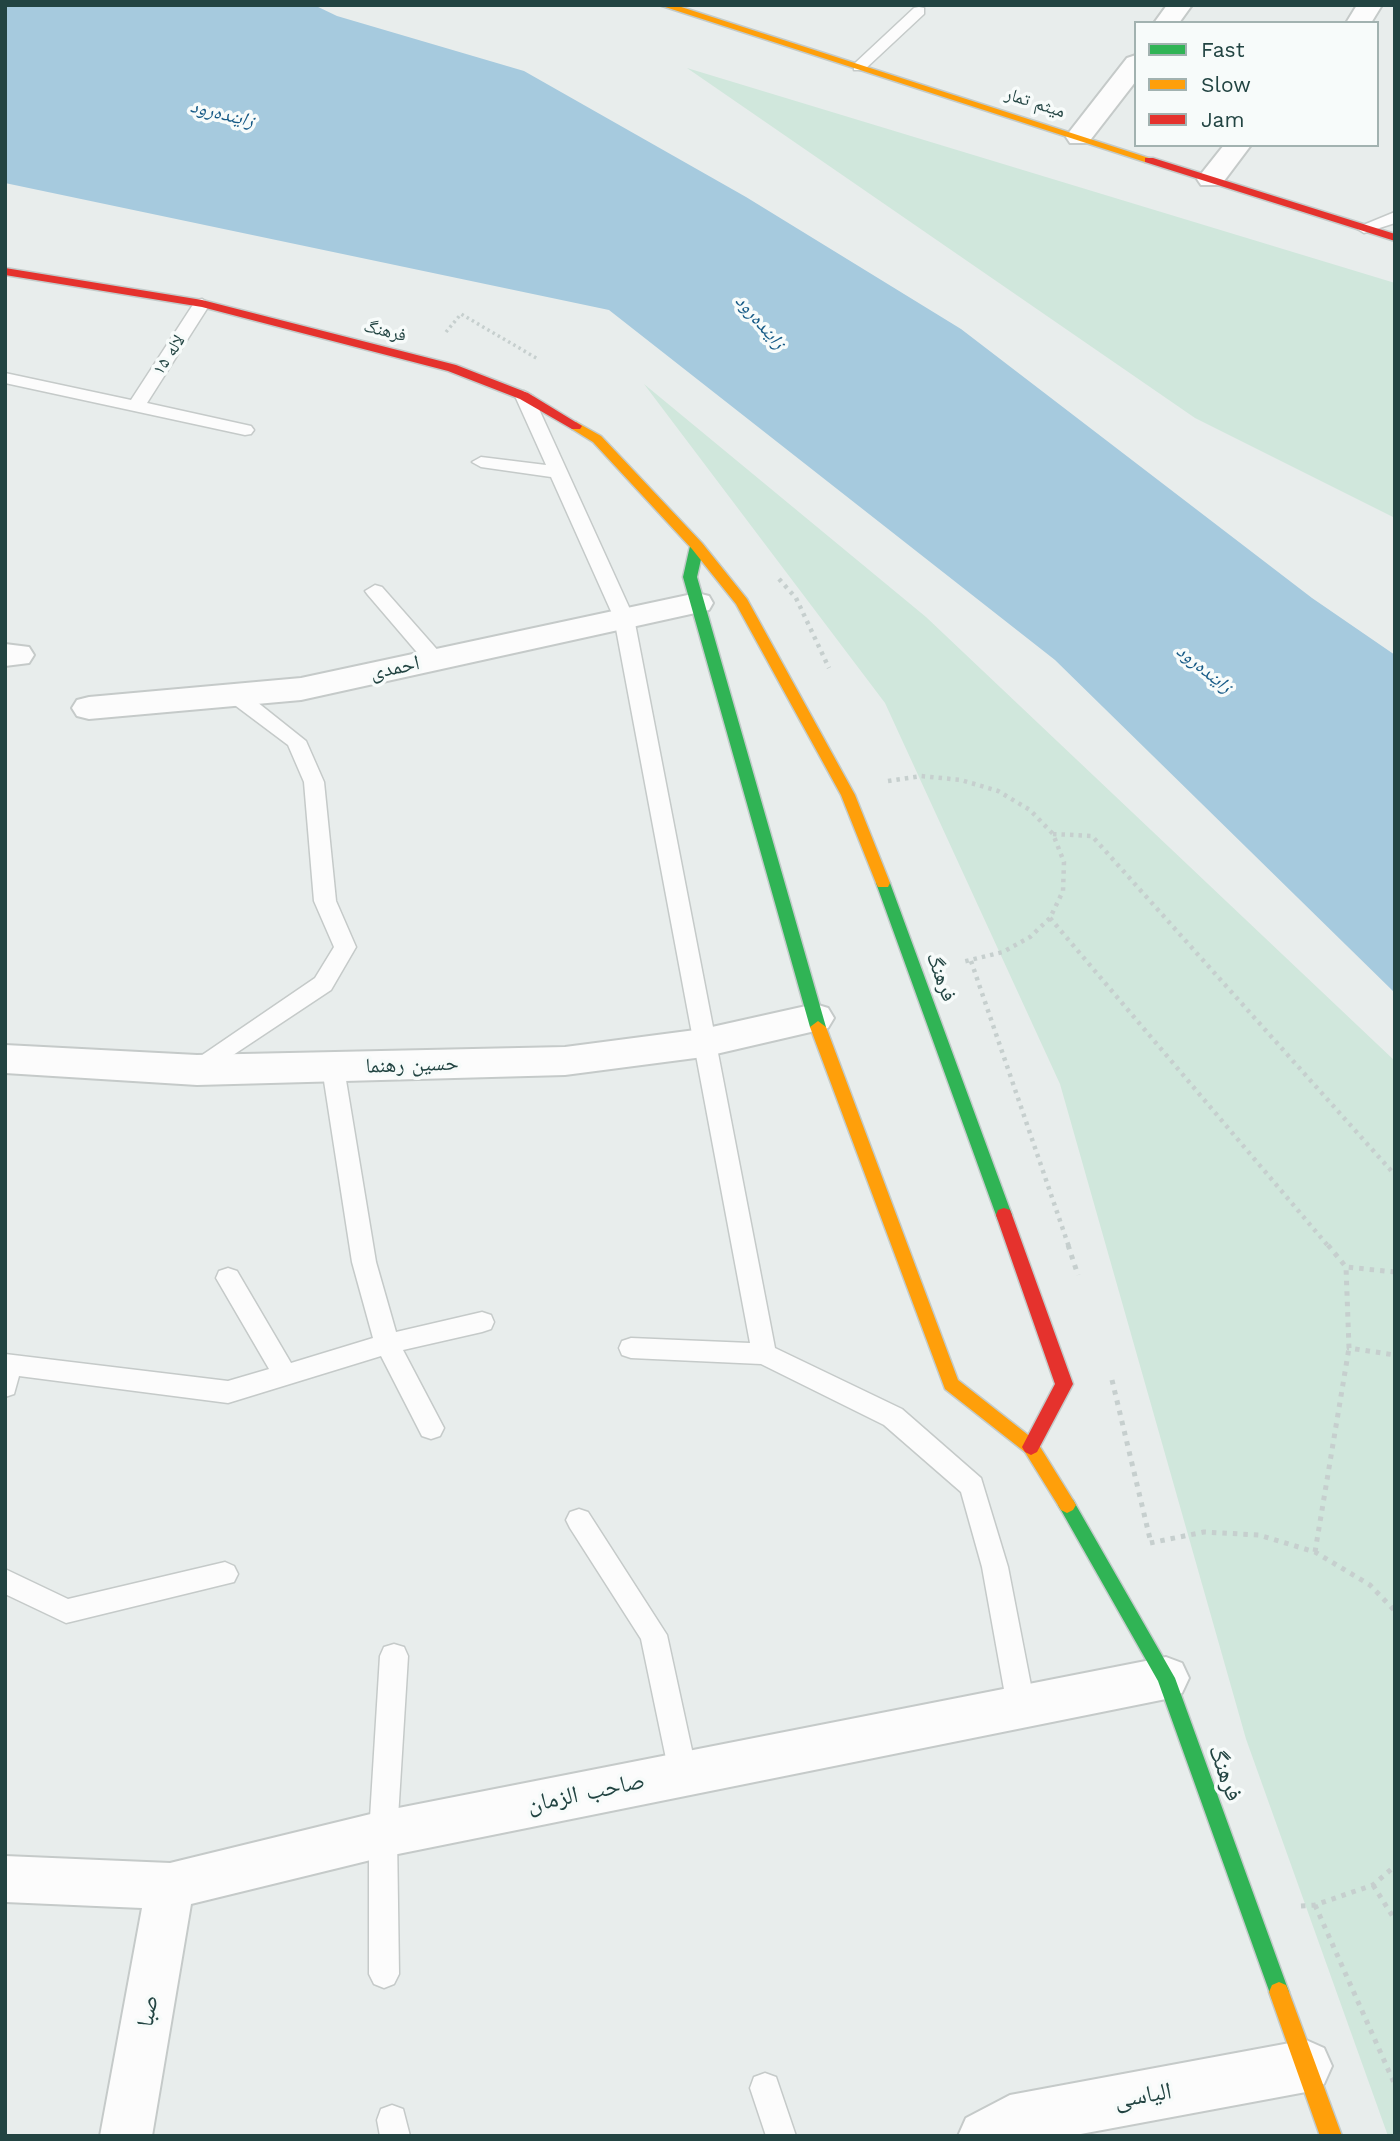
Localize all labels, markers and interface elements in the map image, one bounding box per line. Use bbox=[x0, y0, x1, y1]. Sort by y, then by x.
legend bbox=[1134, 21, 1379, 147]
text: Fast bbox=[1201, 37, 1245, 62]
text: Slow bbox=[1201, 72, 1251, 97]
street label: میثم تمار bbox=[1002, 83, 1068, 123]
water label: زاینده‌رود bbox=[188, 95, 256, 133]
text: Jam bbox=[1201, 107, 1244, 132]
water label: زاینده‌رود bbox=[730, 290, 790, 354]
street label: فرهنگ bbox=[361, 315, 409, 347]
street label: لاله ۱۵ bbox=[148, 331, 190, 379]
water label: زاینده‌رود bbox=[1172, 640, 1236, 698]
street label: احمدی bbox=[368, 650, 422, 686]
street label: فرهنگ bbox=[921, 949, 961, 1005]
street label: حسین رهنما bbox=[365, 1051, 459, 1079]
street label: فرهنگ bbox=[1202, 1741, 1248, 1805]
street label: صاحب الزمان bbox=[525, 1766, 647, 1820]
street label: صبا bbox=[131, 1993, 165, 2029]
street label: الیاسی bbox=[1112, 2077, 1174, 2115]

